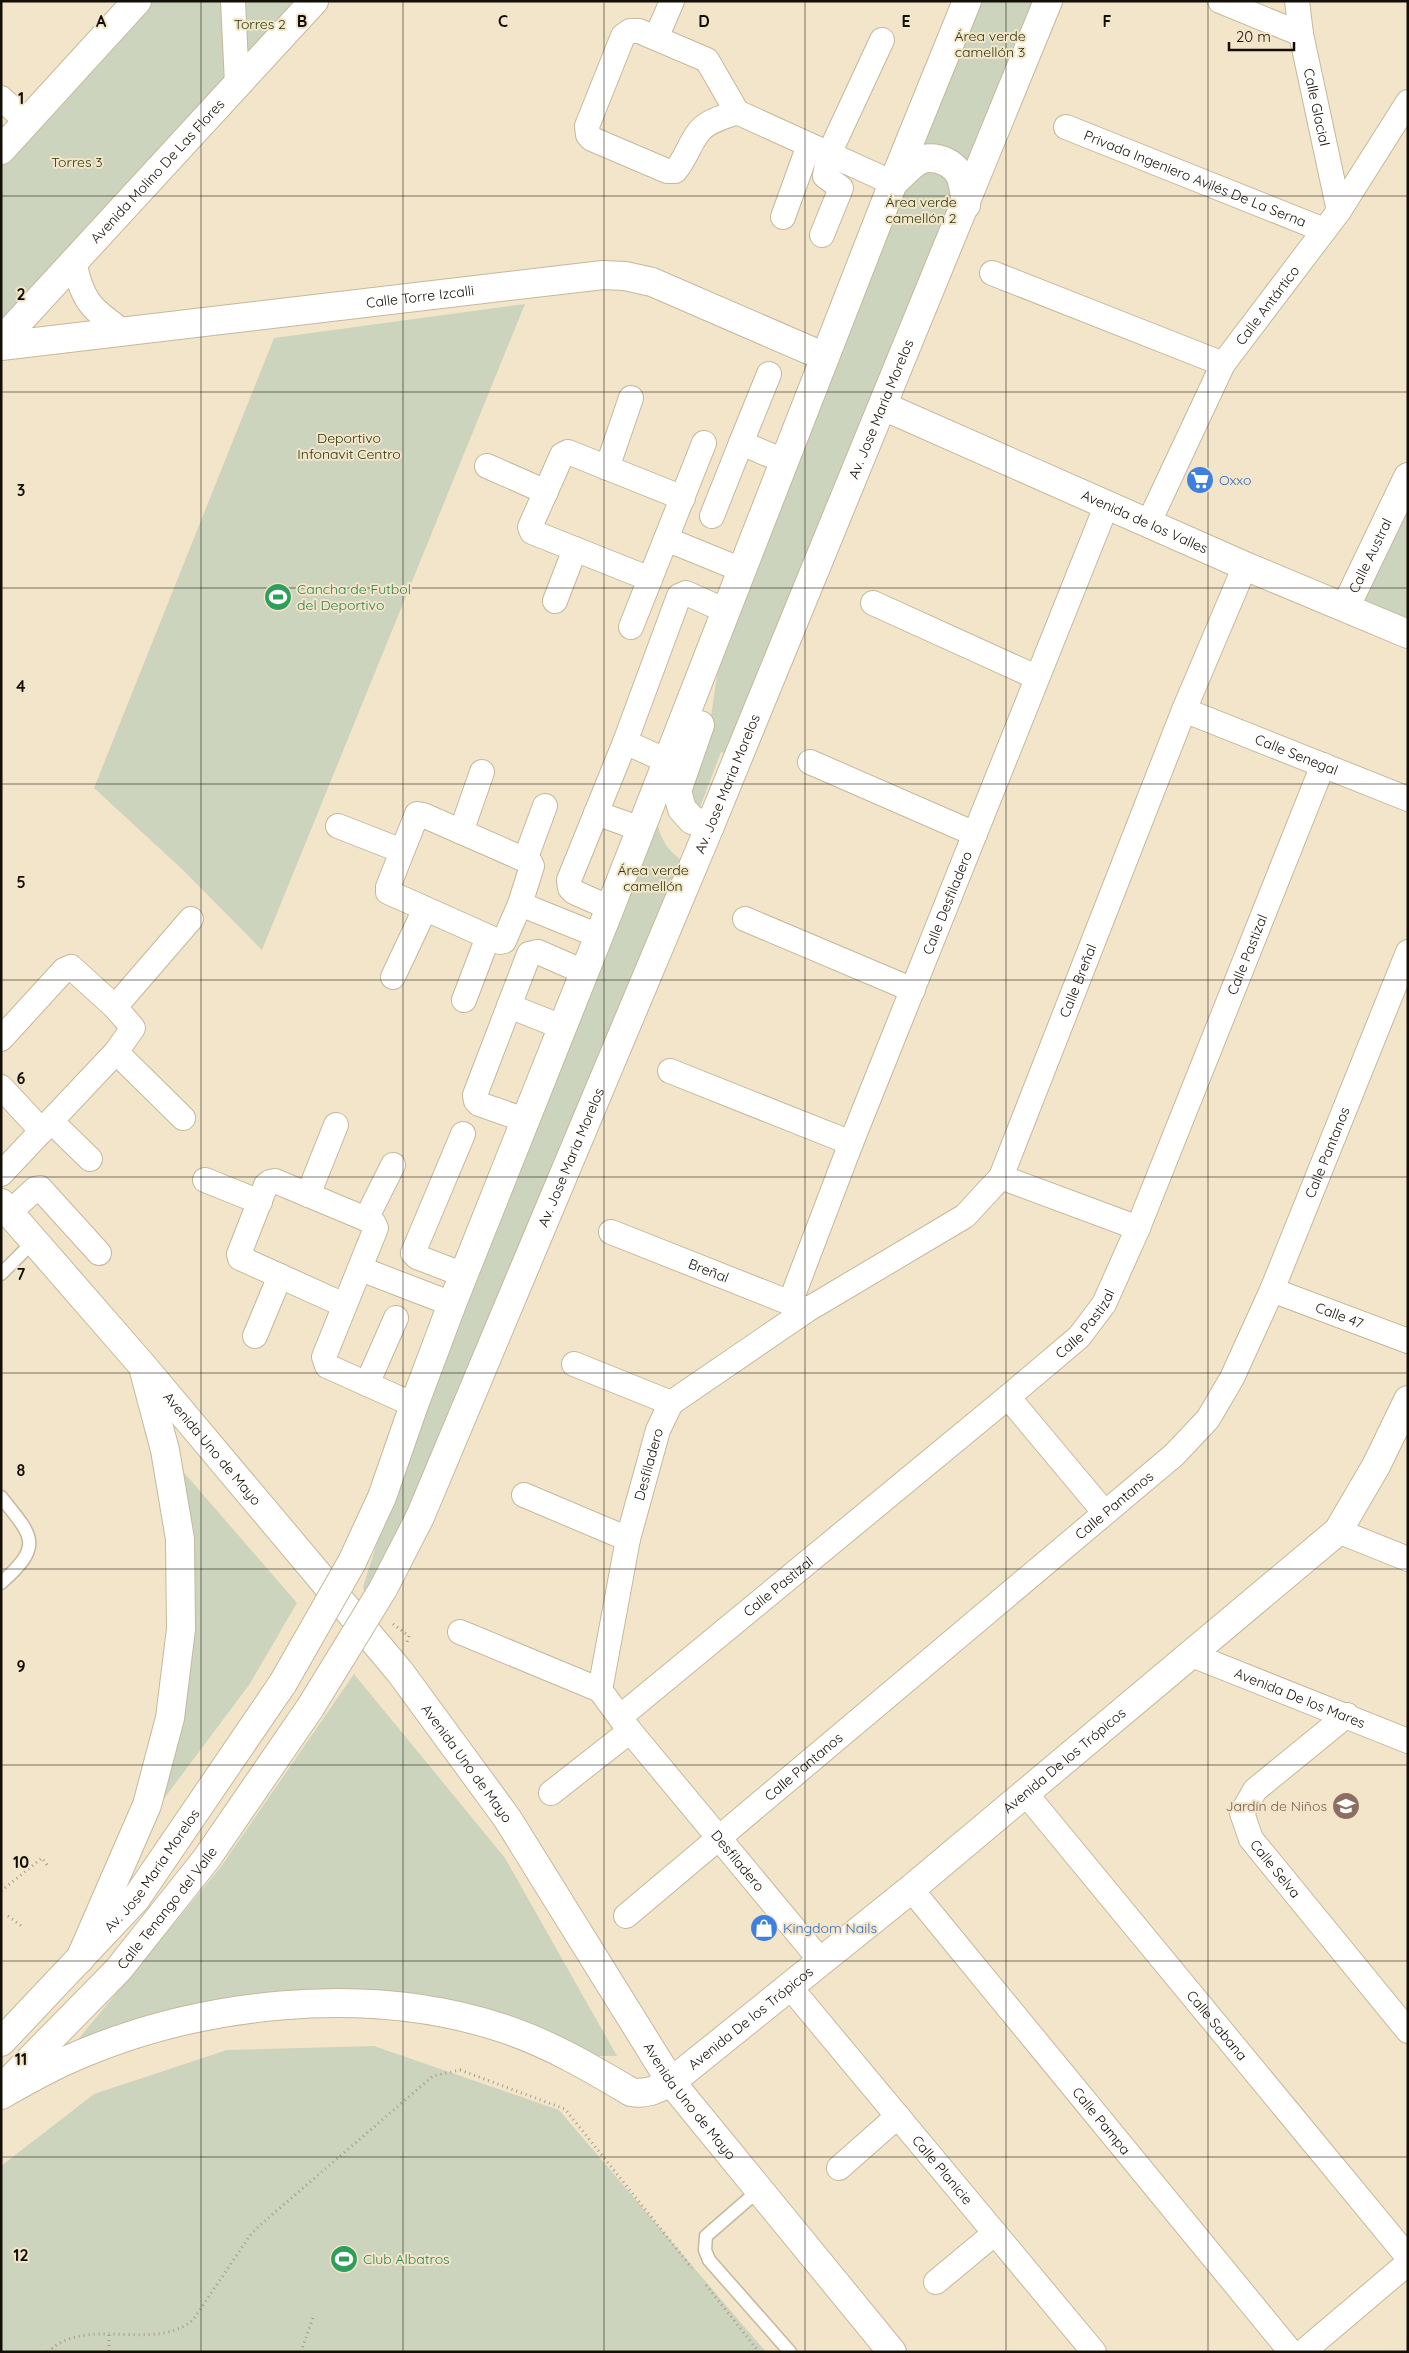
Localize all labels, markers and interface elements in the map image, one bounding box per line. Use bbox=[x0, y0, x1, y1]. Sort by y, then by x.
text: A bbox=[96, 11, 107, 31]
text: B bbox=[297, 11, 307, 31]
text: C bbox=[498, 11, 508, 31]
text: D bbox=[698, 11, 710, 31]
text: E bbox=[901, 11, 911, 31]
text: F bbox=[1103, 11, 1112, 31]
park label: Torres 2 bbox=[234, 15, 286, 33]
scale bar bbox=[1229, 20, 1294, 52]
park label: Área verde camellón 3 bbox=[954, 27, 1026, 61]
text: 20 m bbox=[1236, 27, 1271, 46]
street label: Calle Glacial bbox=[1300, 67, 1334, 148]
text: 1 bbox=[18, 88, 24, 108]
street label: Avenida Molino De Las Flores bbox=[87, 95, 228, 247]
street label: Privada Ingeniero Avilés De La Serna bbox=[1081, 126, 1309, 231]
park label: Torres 3 bbox=[51, 153, 103, 171]
park label: Área verde camellón 2 bbox=[885, 193, 957, 227]
street label: Calle Antártico bbox=[1232, 262, 1303, 349]
street label: Calle Torre Izcalli bbox=[365, 281, 475, 312]
text: 2 bbox=[16, 284, 26, 304]
street label: Av. Jose Maria Morelos bbox=[844, 337, 917, 481]
park label: Deportivo Infonavit Centro bbox=[297, 429, 401, 463]
supermarket icon: Oxxo bbox=[1185, 465, 1215, 495]
place label: Oxxo bbox=[1219, 471, 1251, 489]
text: 3 bbox=[17, 480, 25, 500]
street label: Avenida de los Valles bbox=[1079, 486, 1211, 557]
street label: Calle Austral bbox=[1345, 515, 1396, 596]
place label: Cancha de Futbol del Deportivo bbox=[297, 580, 411, 614]
sports icon: Cancha de Futbol del Deportivo bbox=[263, 582, 293, 612]
text: 4 bbox=[16, 676, 26, 696]
street label: Av. Jose Maria Morelos bbox=[690, 711, 764, 856]
street label: Calle Senegal bbox=[1252, 730, 1341, 779]
street label: Calle Desfiladero bbox=[918, 848, 976, 957]
park label: Área verde camellón bbox=[617, 861, 689, 895]
text: 5 bbox=[16, 872, 26, 892]
street label: Calle Pastizal bbox=[1223, 912, 1271, 997]
street label: Calle Breñal bbox=[1055, 941, 1100, 1020]
text: 6 bbox=[17, 1068, 26, 1088]
street label: Av. Jose Maria Morelos bbox=[534, 1085, 608, 1230]
street label: Calle Pantanos bbox=[1301, 1104, 1354, 1201]
street label: Breñal bbox=[686, 1255, 731, 1287]
text: 7 bbox=[17, 1264, 26, 1284]
street label: Calle Pastizal bbox=[1051, 1286, 1118, 1362]
street label: Calle 47 bbox=[1313, 1298, 1366, 1332]
street label: Avenida Uno de Mayo bbox=[159, 1388, 265, 1509]
street label: Desfiladero bbox=[630, 1426, 667, 1503]
text: 8 bbox=[17, 1460, 26, 1480]
street label: Calle Pantanos bbox=[1071, 1467, 1157, 1543]
street label: Calle Pastizal bbox=[740, 1553, 817, 1621]
text: 9 bbox=[16, 1656, 26, 1676]
street label: Avenida De los Mares bbox=[1232, 1664, 1368, 1732]
street label: Avenida Uno de Mayo bbox=[417, 1700, 516, 1826]
street label: Avenida De los Trópicos bbox=[999, 1704, 1129, 1817]
street label: Calle Pantanos bbox=[761, 1729, 846, 1805]
school or university icon: Jardín de Niños bbox=[1331, 1791, 1361, 1821]
place label: Jardín de Niños bbox=[1226, 1797, 1327, 1815]
street label: Av. Jose Maria Morelos bbox=[100, 1805, 203, 1936]
street label: Desfiladero bbox=[707, 1826, 768, 1895]
street label: Calle Selva bbox=[1246, 1836, 1304, 1902]
street label: Calle Tenango del Valle bbox=[113, 1843, 221, 1973]
text: 10 bbox=[13, 1852, 29, 1872]
shop icon: Kingdom Nails bbox=[749, 1913, 779, 1943]
place label: Kingdom Nails bbox=[783, 1919, 877, 1937]
street label: Avenida De los Trópicos bbox=[684, 1962, 817, 2074]
street label: Calle Sabana bbox=[1183, 1987, 1251, 2064]
street label: Avenida Uno de Mayo bbox=[640, 2039, 740, 2163]
text: 11 bbox=[15, 2049, 27, 2069]
street label: Calle Pampa bbox=[1068, 2083, 1134, 2158]
street label: Calle Planicie bbox=[908, 2131, 977, 2208]
sports icon: Club Albatros bbox=[329, 2244, 359, 2274]
text: 12 bbox=[13, 2245, 29, 2265]
place label: Club Albatros bbox=[363, 2250, 450, 2268]

